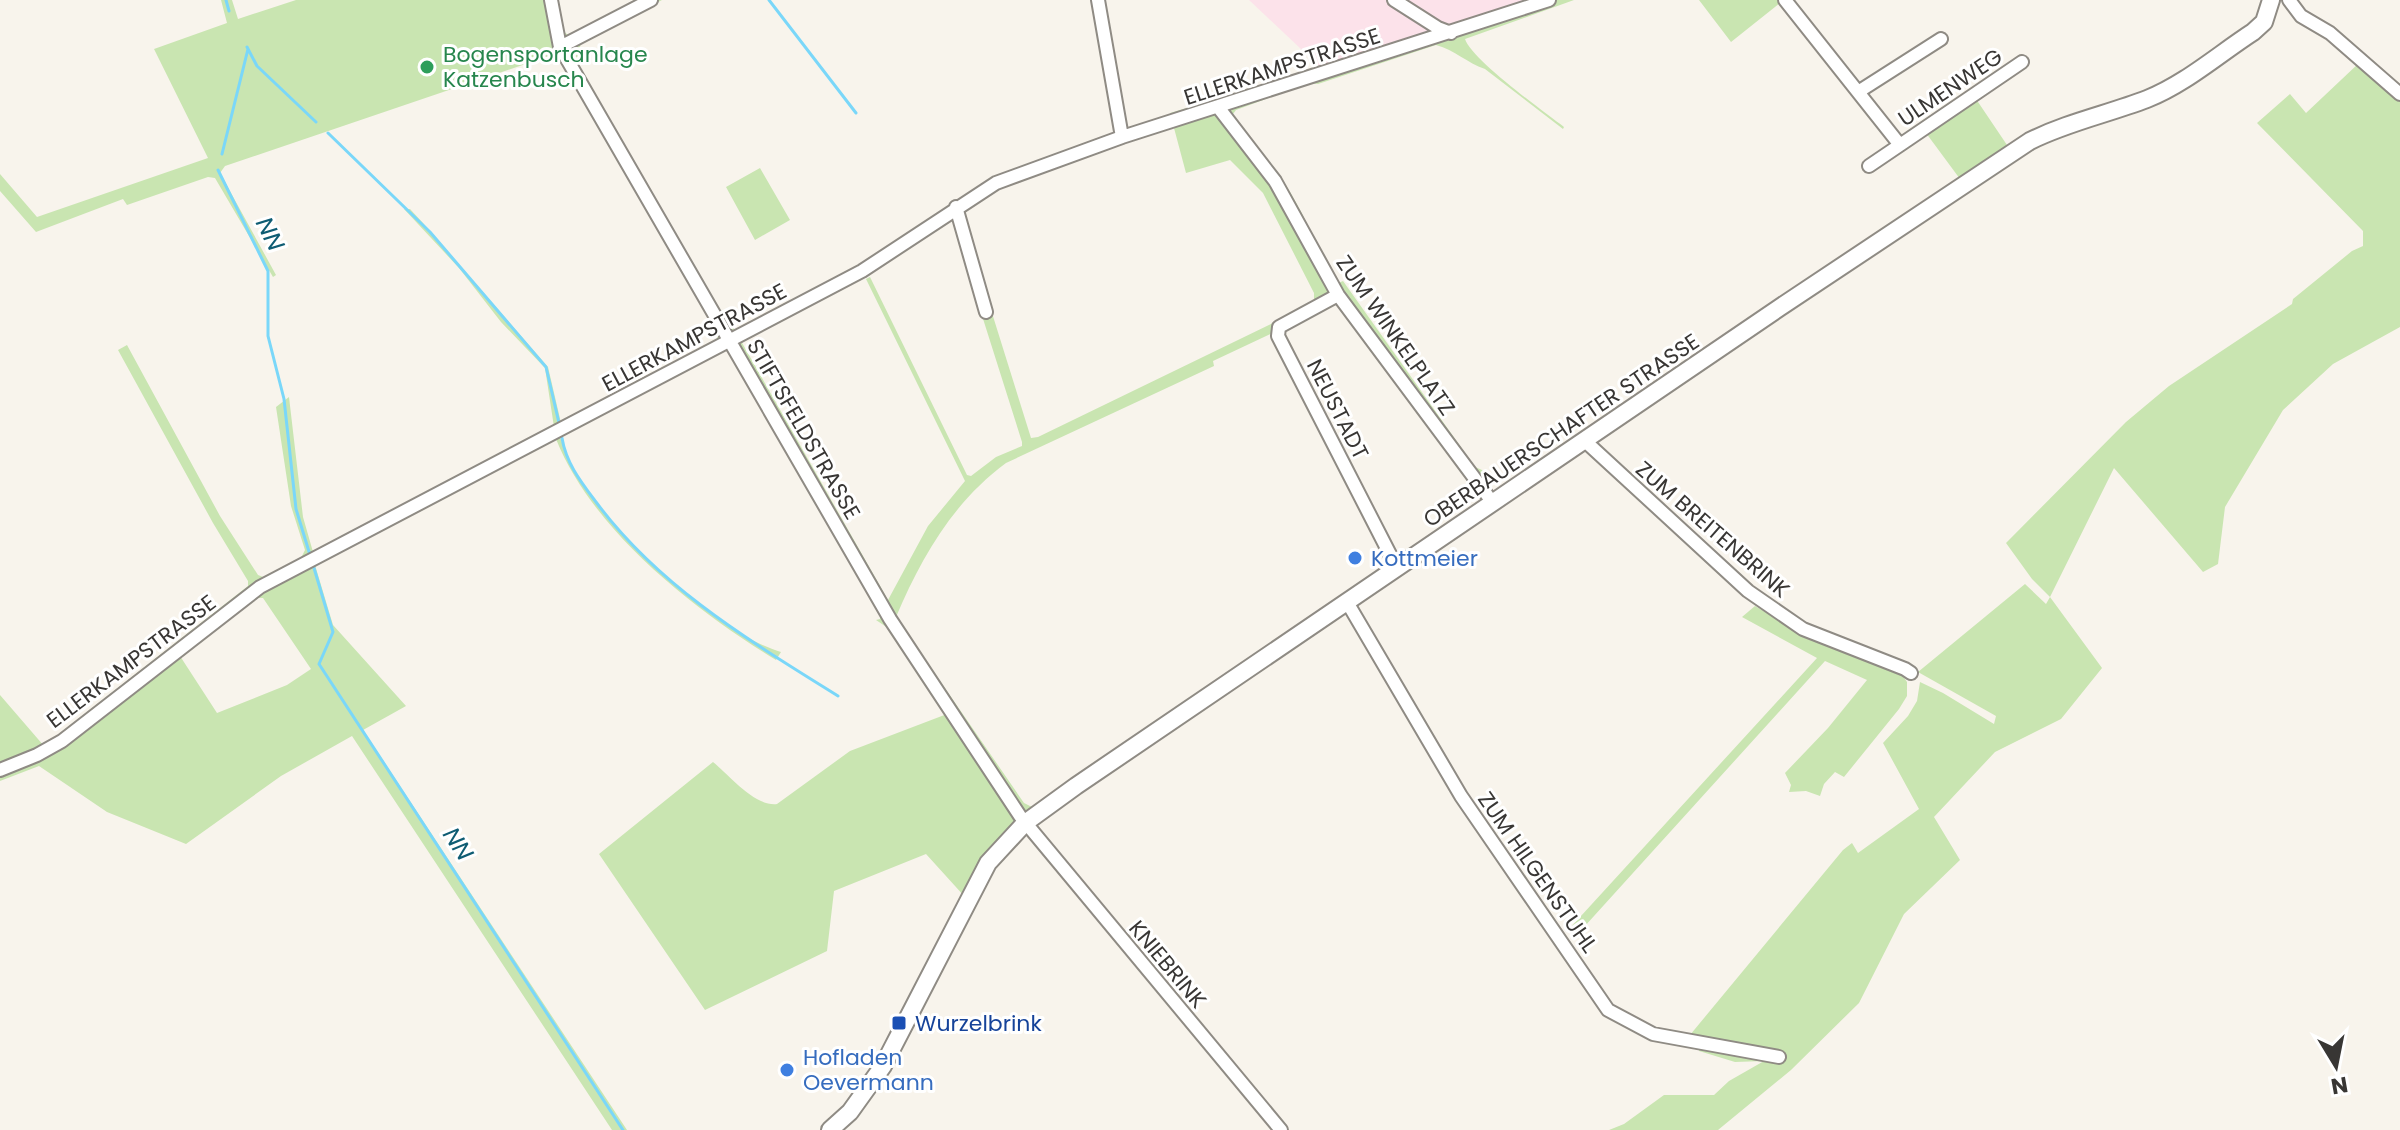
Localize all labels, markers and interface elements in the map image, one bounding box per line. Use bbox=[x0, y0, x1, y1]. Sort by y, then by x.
street label: ELLERKAMPSTRASSE bbox=[1180, 20, 1384, 113]
place label: Bogensportanlage Katzenbusch bbox=[443, 39, 648, 95]
street label: ULMENWEG bbox=[1892, 41, 2009, 134]
marker: Bogensportanlage Katzenbusch bbox=[418, 58, 436, 76]
water label: NN bbox=[248, 211, 293, 256]
street label: ZUM WINKELPLATZ bbox=[1329, 249, 1462, 421]
street label: ELLERKAMPSTRASSE bbox=[597, 276, 792, 399]
street label: OBERBAUERSCHAFTER STRASSE bbox=[1417, 326, 1705, 535]
street label: STIFTSFELDSTRASSE bbox=[739, 333, 868, 525]
street label: NEUSTADT bbox=[1299, 354, 1376, 465]
street label: ZUM BREITENBRINK bbox=[1629, 454, 1796, 605]
place label: Kottmeier bbox=[1371, 543, 1478, 574]
marker: Kottmeier bbox=[1346, 549, 1364, 567]
street label: ELLERKAMPSTRASSE bbox=[40, 587, 222, 735]
street label: ZUM HILGENSTUHL bbox=[1470, 786, 1605, 959]
water label: NN bbox=[435, 821, 482, 867]
street label: KNIEBRINK bbox=[1122, 914, 1214, 1015]
place label: Wurzelbrink bbox=[915, 1008, 1042, 1039]
marker: Wurzelbrink bbox=[890, 1014, 908, 1032]
north arrow bbox=[2296, 1026, 2376, 1106]
place label: Hofladen Oevermann bbox=[803, 1042, 934, 1098]
marker: Hofladen Oevermann bbox=[778, 1061, 796, 1079]
text: N bbox=[2329, 1069, 2350, 1102]

